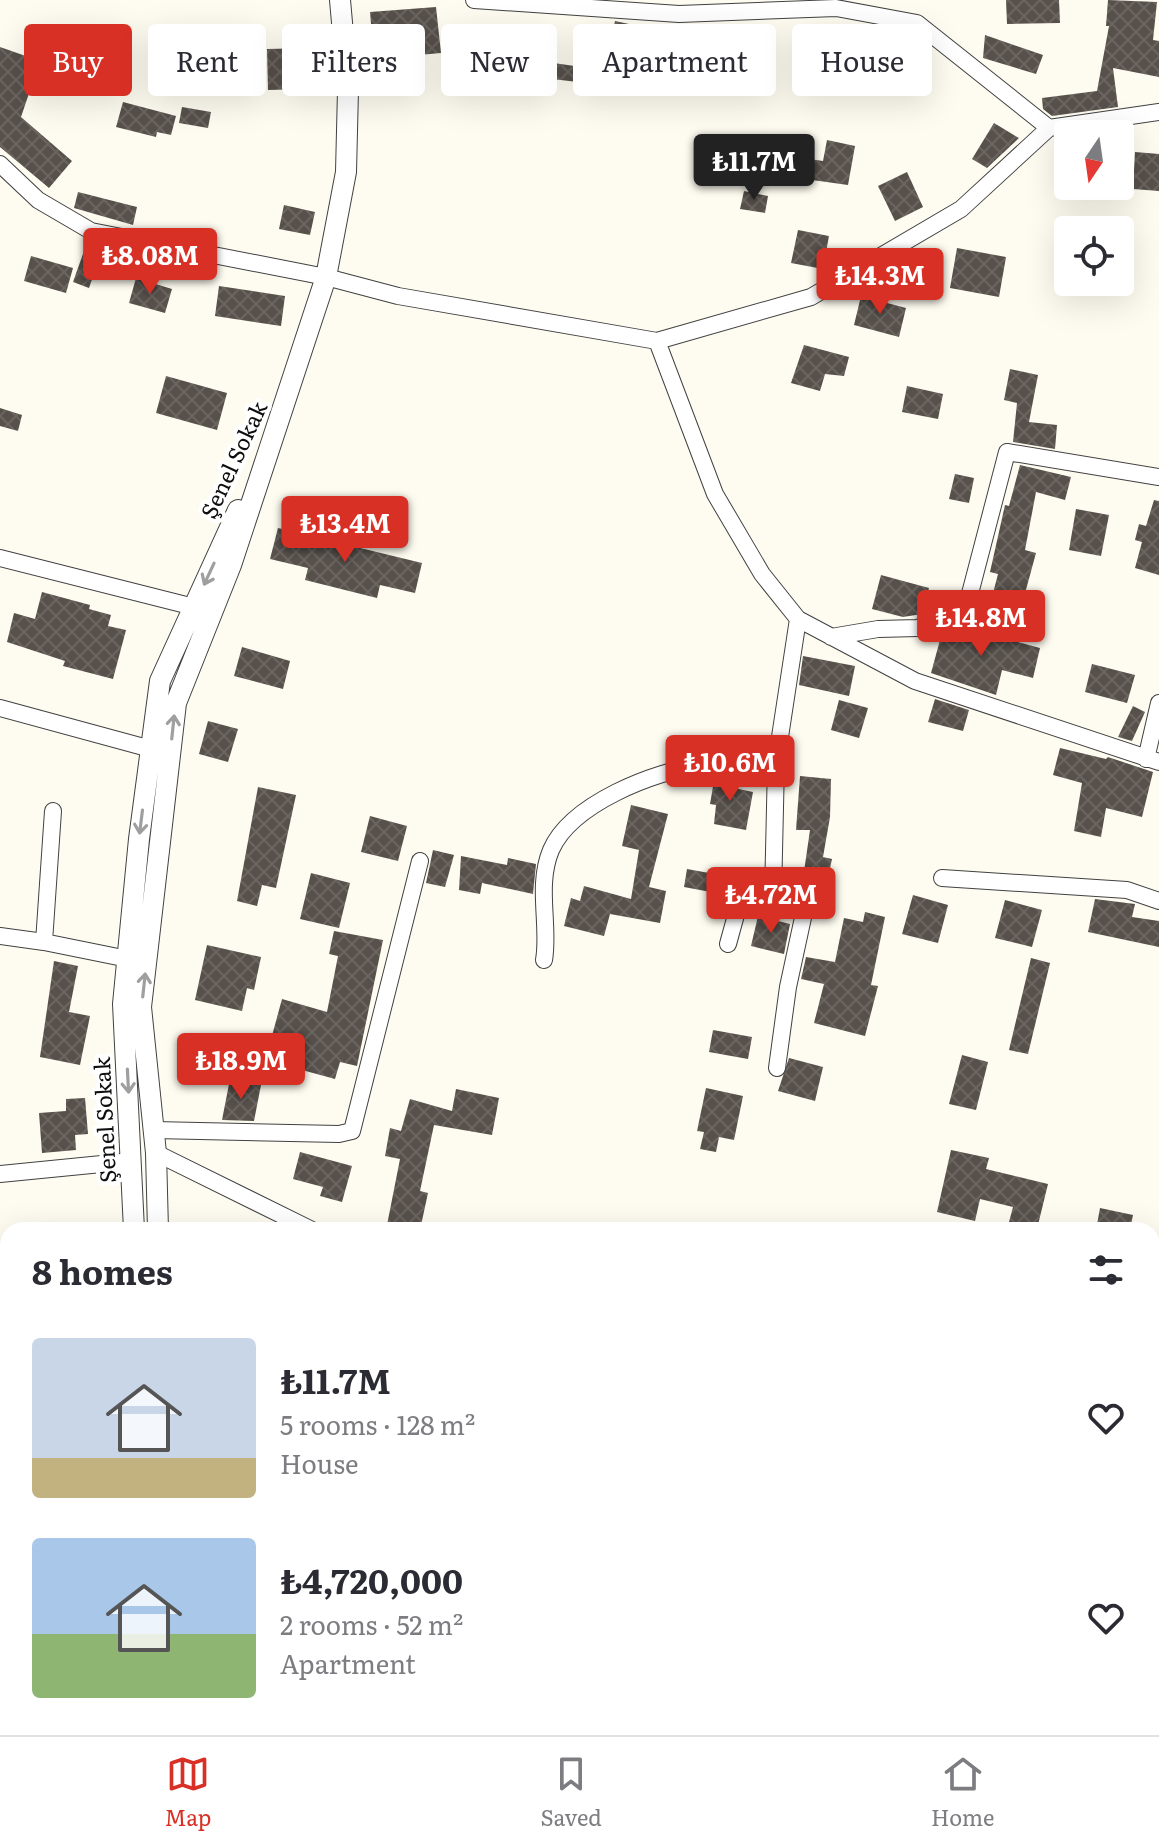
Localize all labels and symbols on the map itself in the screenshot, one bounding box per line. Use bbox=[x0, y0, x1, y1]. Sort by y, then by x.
north arrow bbox=[1054, 120, 1134, 200]
pin: ₺11.7M bbox=[689, 134, 819, 202]
pin: ₺8.08M bbox=[85, 228, 215, 296]
pin: ₺14.3M bbox=[815, 248, 945, 316]
street label: Şenel Sokak bbox=[191, 395, 274, 523]
pin: ₺13.4M bbox=[280, 496, 410, 564]
one-way arrow bbox=[201, 561, 216, 585]
pin: ₺14.8M bbox=[916, 590, 1046, 658]
one-way arrow bbox=[166, 714, 181, 740]
pin: ₺10.6M bbox=[665, 735, 795, 803]
one-way arrow bbox=[133, 809, 148, 834]
pin: ₺4.72M bbox=[706, 867, 836, 935]
one-way arrow bbox=[136, 972, 151, 999]
pin: ₺18.9M bbox=[176, 1033, 306, 1101]
street label: Şenel Sokak bbox=[84, 1056, 123, 1184]
one-way arrow bbox=[120, 1067, 135, 1094]

